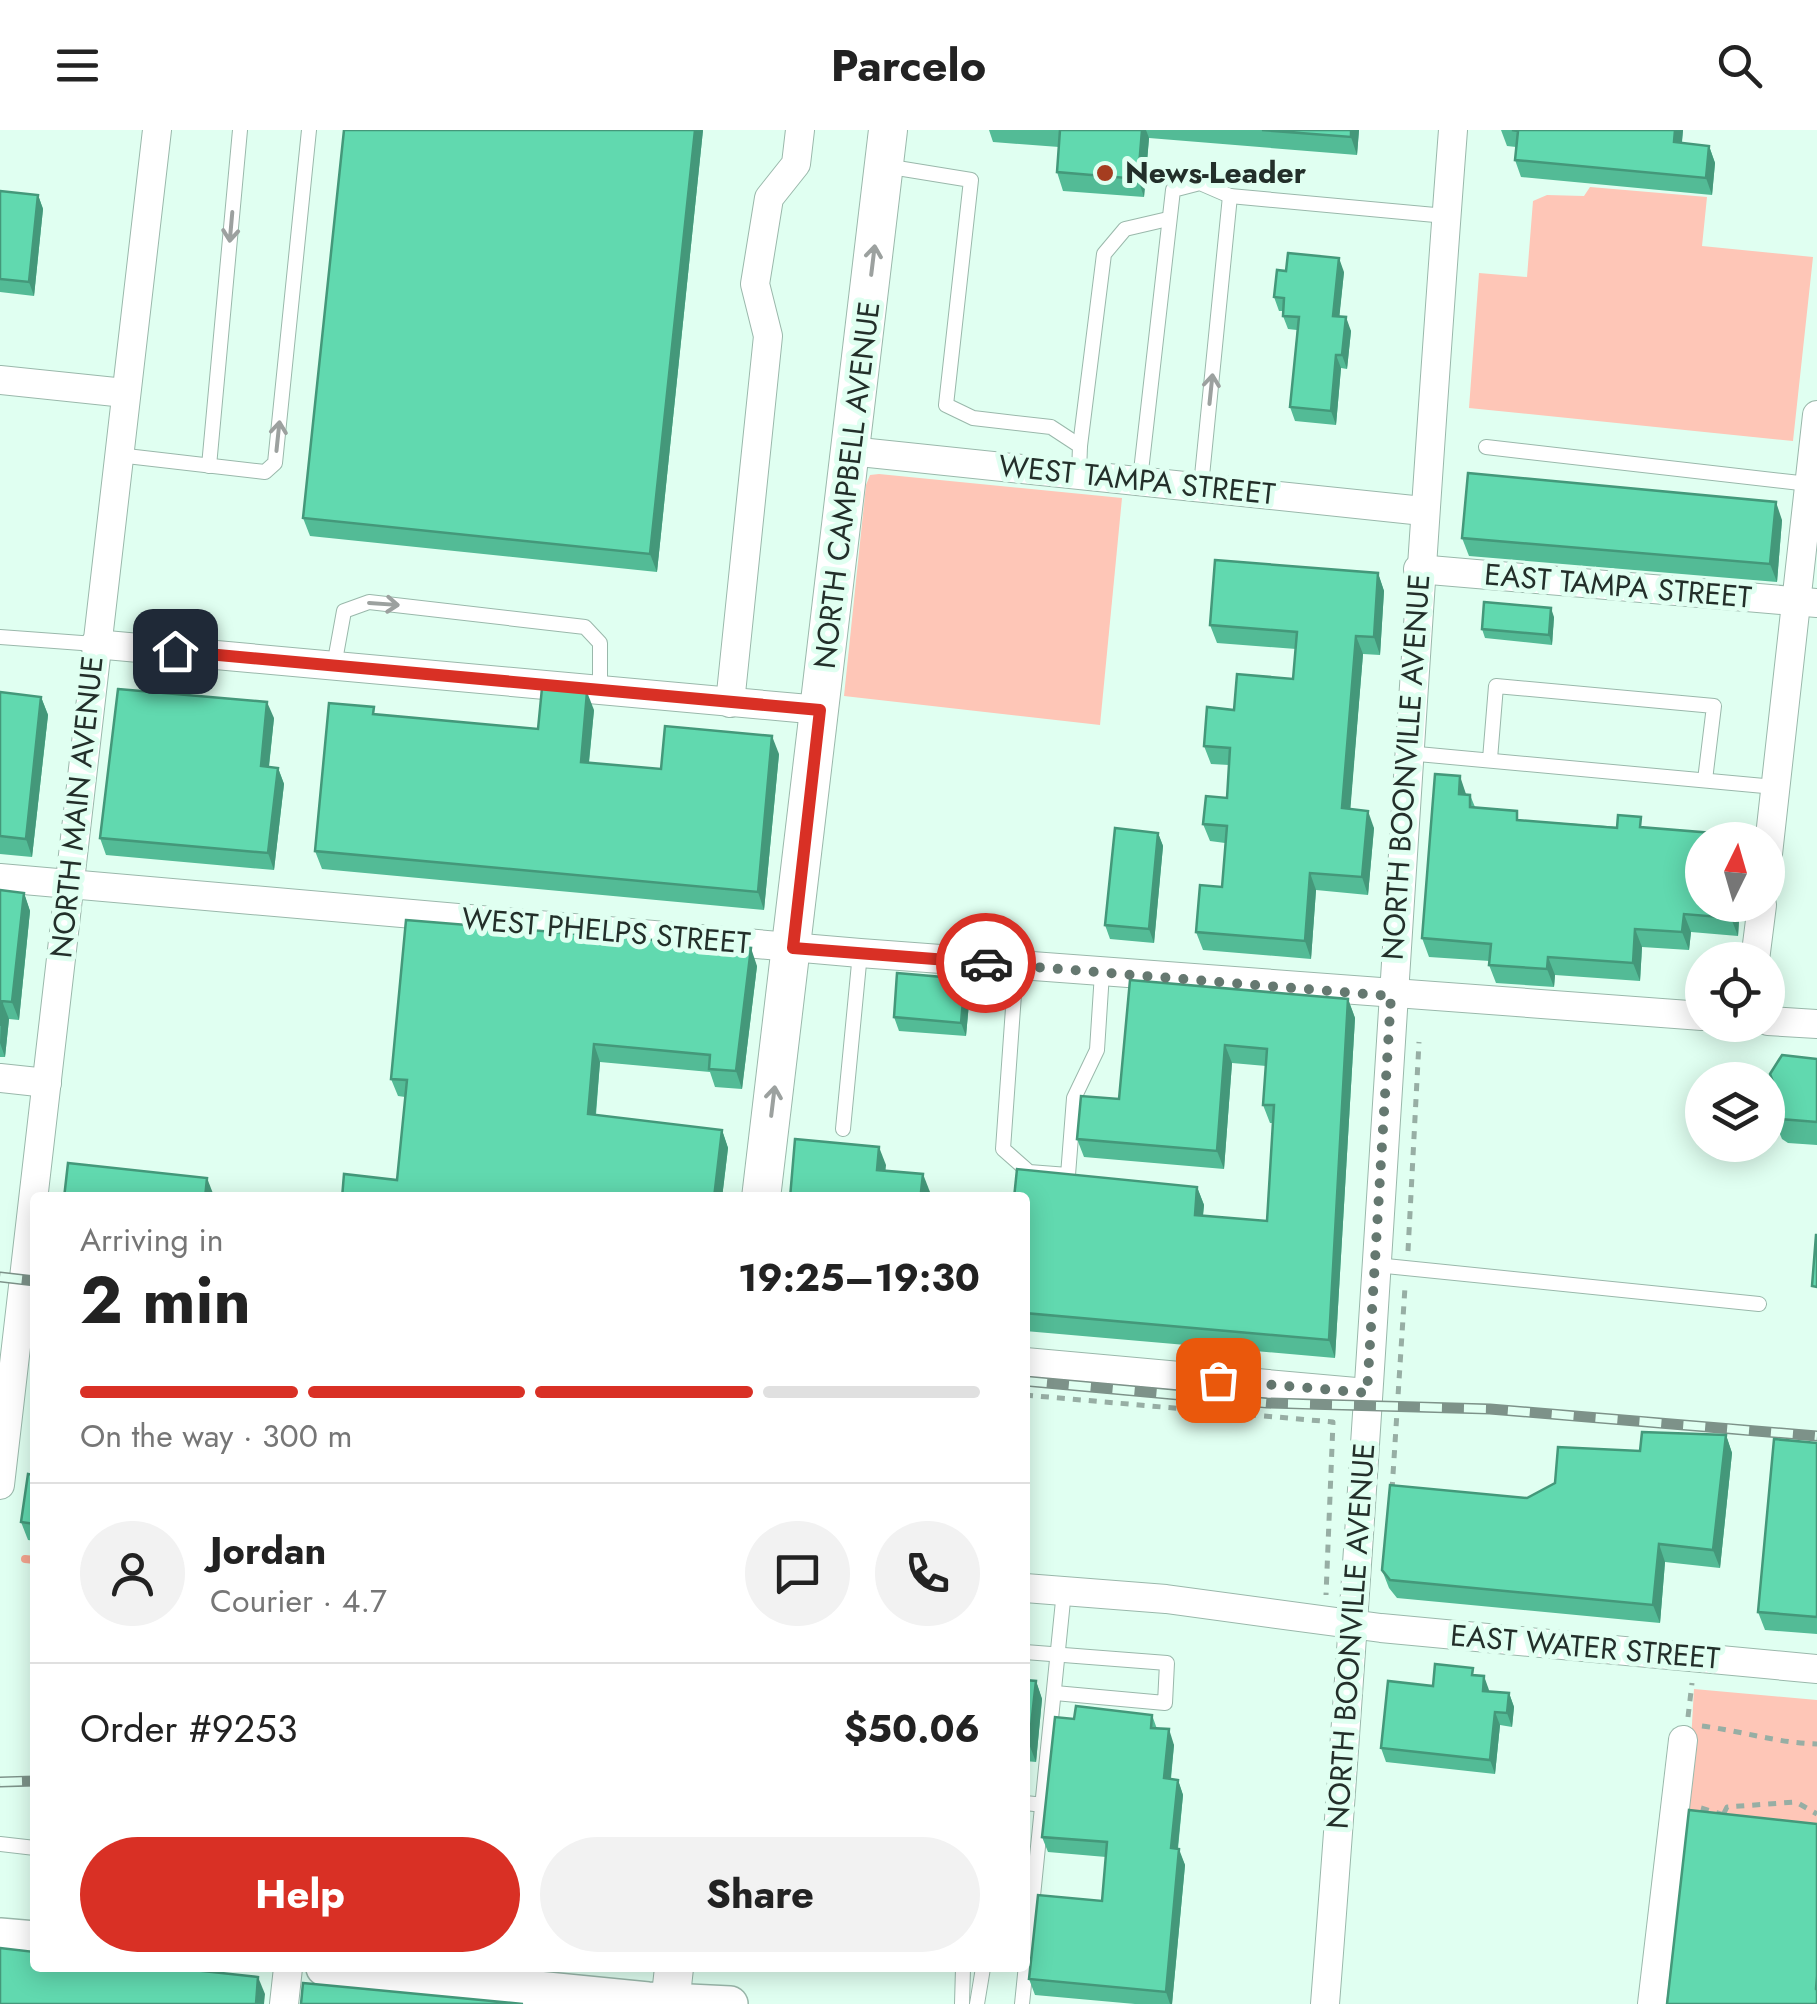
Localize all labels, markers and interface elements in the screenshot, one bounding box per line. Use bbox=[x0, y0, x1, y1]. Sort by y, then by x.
text: Parcelo bbox=[831, 33, 986, 98]
icon: menu bbox=[50, 38, 105, 93]
icon: search bbox=[1712, 38, 1767, 93]
place label: News-Leader bbox=[1125, 151, 1307, 194]
marker: News-Leader bbox=[1094, 162, 1116, 184]
one-way arrow bbox=[222, 211, 241, 243]
one-way arrow bbox=[864, 244, 883, 276]
street label: NORTH CAMPBELL AVENUE bbox=[803, 299, 890, 671]
one-way arrow bbox=[1202, 374, 1221, 406]
one-way arrow bbox=[269, 421, 288, 453]
street label: WEST TAMPA STREET bbox=[997, 444, 1278, 515]
street label: EAST TAMPA STREET bbox=[1483, 552, 1753, 619]
street label: NORTH BOONVILLE AVENUE bbox=[1371, 573, 1440, 961]
one-way arrow bbox=[367, 595, 399, 614]
pin bbox=[133, 609, 218, 694]
icon: home bbox=[148, 624, 203, 679]
street label: NORTH MAIN AVENUE bbox=[39, 654, 114, 960]
north arrow bbox=[1685, 822, 1785, 922]
map controls bbox=[1685, 822, 1785, 1162]
street label: WEST PHELPS STREET bbox=[460, 896, 752, 965]
courier bbox=[936, 913, 1036, 1013]
icon: car bbox=[959, 936, 1014, 991]
button: locate bbox=[1685, 942, 1785, 1042]
button: layers bbox=[1685, 1062, 1785, 1162]
one-way arrow bbox=[765, 1085, 783, 1117]
text: Arriving in bbox=[80, 1217, 224, 1263]
text: 19:25–19:30 bbox=[738, 1250, 980, 1305]
text: 2 min bbox=[80, 1253, 251, 1347]
pin bbox=[1176, 1338, 1261, 1423]
icon: bag bbox=[1191, 1353, 1246, 1408]
text: On the way · 300 m bbox=[80, 1413, 353, 1459]
street label: NORTH BOONVILLE AVENUE bbox=[1316, 1442, 1385, 1830]
button: person bbox=[80, 1521, 185, 1626]
button: chat bbox=[745, 1521, 850, 1626]
button: phone bbox=[875, 1521, 980, 1626]
text: Jordan bbox=[210, 1523, 326, 1578]
text: Courier · 4.7 bbox=[210, 1578, 387, 1624]
street label: EAST WATER STREET bbox=[1448, 1613, 1722, 1680]
text: Order #9253 bbox=[80, 1701, 297, 1756]
text: $50.06 bbox=[844, 1701, 980, 1756]
button: Help bbox=[80, 1837, 520, 1952]
button: Share bbox=[540, 1837, 980, 1952]

